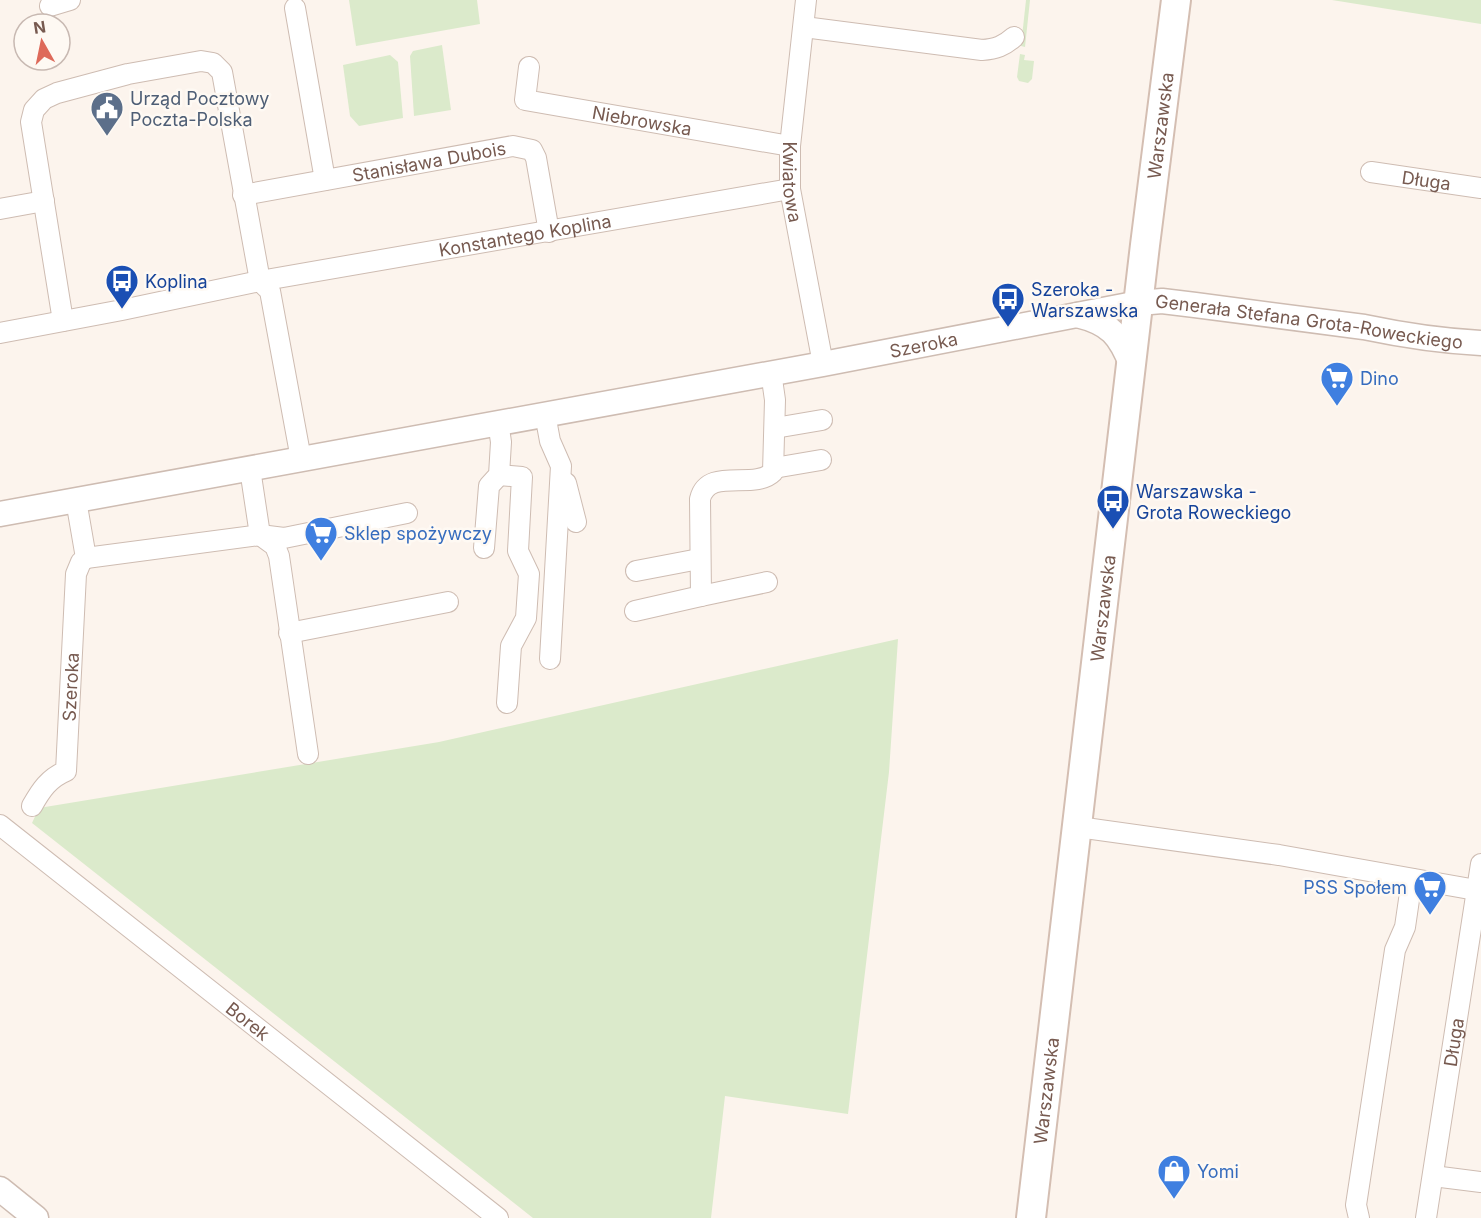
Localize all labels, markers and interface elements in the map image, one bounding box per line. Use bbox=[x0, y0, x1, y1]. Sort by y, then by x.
north arrow bbox=[12, 12, 72, 72]
text: N bbox=[32, 16, 47, 38]
street label: Warszawska bbox=[1143, 71, 1177, 180]
place label: Urząd Pocztowy Poczta-Polska bbox=[130, 88, 269, 130]
public building icon: Urząd Pocztowy Poczta-Polska bbox=[89, 90, 125, 137]
street label: Niebrowska bbox=[591, 101, 693, 139]
street label: Stanisława Dubois bbox=[350, 137, 508, 186]
street label: Kwiatowa bbox=[779, 142, 807, 224]
street label: Długa bbox=[1401, 166, 1452, 194]
street label: Konstantego Koplina bbox=[437, 210, 613, 260]
bus stop icon: Koplina bbox=[104, 263, 140, 310]
place label: Koplina bbox=[145, 271, 208, 292]
place label: Szeroka - Warszawska bbox=[1031, 279, 1138, 321]
bus stop icon: Szeroka - Warszawska bbox=[990, 281, 1026, 328]
street label: Generała Stefana Grota-Roweckiego bbox=[1154, 290, 1464, 352]
street label: Szeroka bbox=[888, 328, 959, 361]
supermarket icon: Dino bbox=[1319, 360, 1355, 407]
place label: Dino bbox=[1360, 368, 1399, 389]
place label: Warszawska - Grota Roweckiego bbox=[1136, 481, 1291, 523]
bus stop icon: Warszawska - Grota Roweckiego bbox=[1095, 483, 1131, 530]
supermarket icon: Sklep spożywczy bbox=[303, 515, 339, 562]
place label: Sklep spożywczy bbox=[344, 523, 492, 544]
street label: Warszawska bbox=[1086, 554, 1119, 663]
street label: Szeroka bbox=[58, 652, 83, 722]
supermarket icon: PSS Społem bbox=[1412, 869, 1448, 916]
place label: PSS Społem bbox=[1303, 877, 1407, 898]
street label: Borek bbox=[222, 997, 274, 1044]
street label: Długa bbox=[1439, 1016, 1467, 1068]
street label: Warszawska bbox=[1029, 1036, 1063, 1145]
shop icon: Yomi bbox=[1156, 1153, 1192, 1200]
place label: Yomi bbox=[1197, 1161, 1239, 1182]

